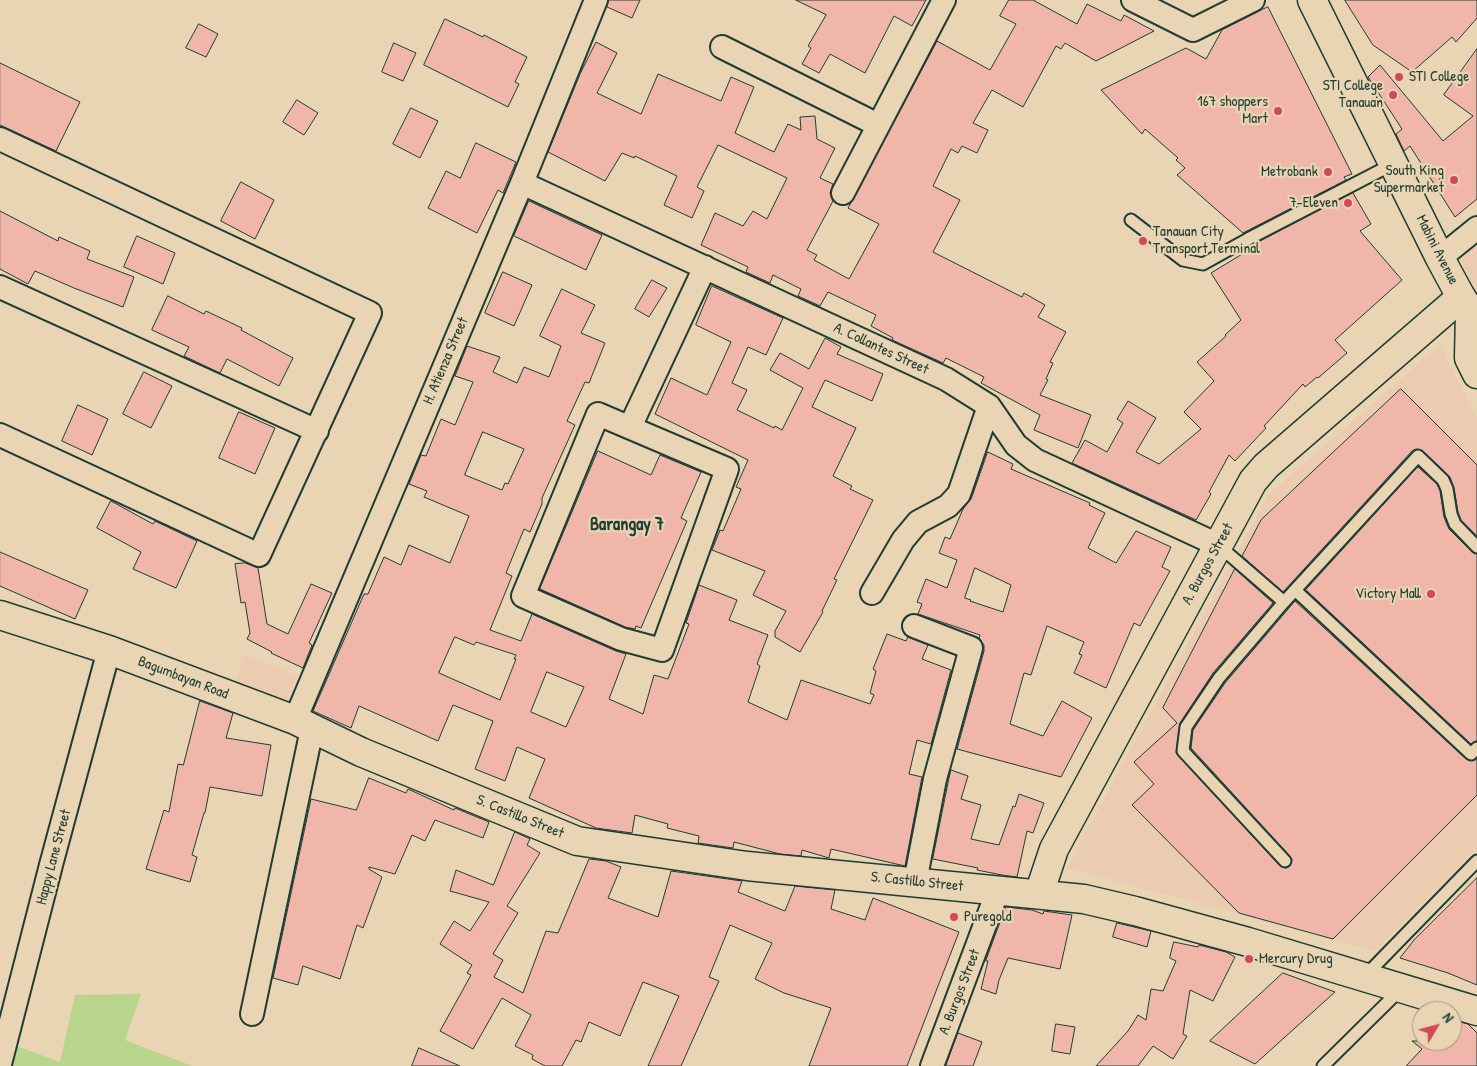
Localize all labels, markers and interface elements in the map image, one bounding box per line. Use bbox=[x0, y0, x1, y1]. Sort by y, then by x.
place label: STI College bbox=[1409, 68, 1469, 86]
marker: STI College bbox=[1393, 71, 1405, 83]
place label: STI College Tanauan bbox=[1323, 77, 1383, 112]
marker: STI College Tanauan bbox=[1387, 89, 1399, 101]
place label: 167 shoppers Mart bbox=[1197, 93, 1268, 128]
marker: 167 shoppers Mart bbox=[1272, 105, 1284, 117]
place label: South King Supermarket bbox=[1374, 162, 1444, 197]
place label: Metrobank bbox=[1261, 163, 1318, 181]
marker: Metrobank bbox=[1322, 166, 1334, 178]
marker: South King Supermarket bbox=[1448, 174, 1460, 186]
place label: 7-Eleven bbox=[1289, 194, 1338, 212]
marker: 7-Eleven bbox=[1342, 197, 1354, 209]
street label: Mabini Avenue bbox=[1412, 212, 1462, 288]
place label: Tanauan City Transport Terminal bbox=[1153, 223, 1260, 258]
marker: Tanauan City Transport Terminal bbox=[1137, 235, 1149, 247]
street label: H. Atienza Street bbox=[420, 315, 472, 407]
street label: A. Collantes Street bbox=[831, 319, 931, 379]
district label: Barangay 7 bbox=[590, 514, 664, 536]
street label: A. Burgos Street bbox=[1178, 520, 1238, 608]
place label: Victory Mall bbox=[1355, 585, 1421, 603]
marker: Victory Mall bbox=[1425, 588, 1437, 600]
street label: Bagumbayan Road bbox=[135, 652, 231, 704]
street label: S. Castillo Street bbox=[474, 791, 566, 843]
street label: Happy Lane Street bbox=[33, 807, 75, 907]
street label: S. Castillo Street bbox=[870, 868, 964, 896]
place label: Puregold bbox=[964, 908, 1012, 926]
marker: Puregold bbox=[948, 911, 960, 923]
street label: A. Burgos Street bbox=[935, 947, 985, 1037]
place label: Mercury Drug bbox=[1259, 950, 1333, 968]
marker: Mercury Drug bbox=[1243, 953, 1255, 965]
north arrow bbox=[1412, 1001, 1462, 1051]
text: N bbox=[1439, 1009, 1458, 1026]

